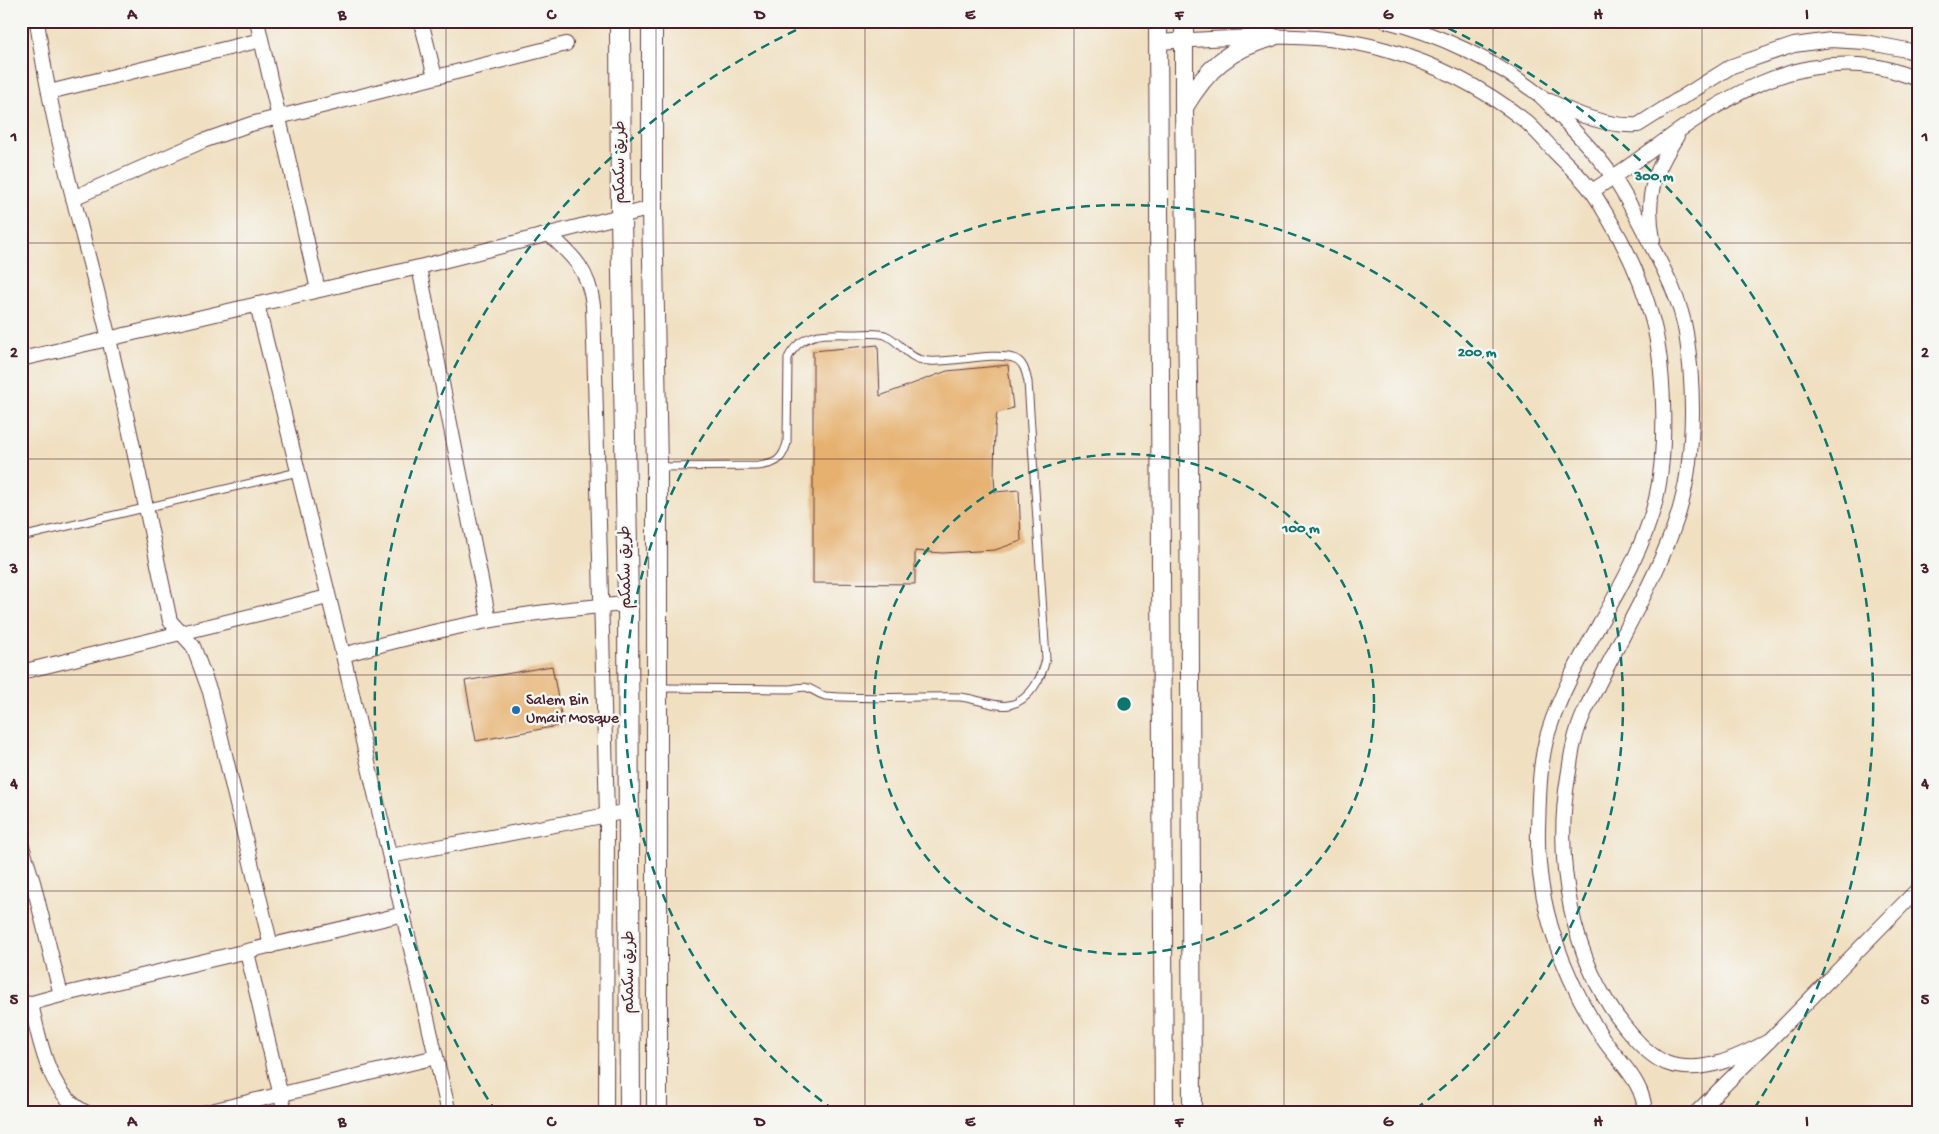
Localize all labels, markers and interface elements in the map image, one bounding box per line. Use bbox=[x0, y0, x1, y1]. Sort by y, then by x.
text: A bbox=[126, 7, 138, 26]
text: B bbox=[337, 7, 347, 26]
text: C bbox=[546, 7, 557, 26]
text: D bbox=[753, 7, 766, 26]
text: E bbox=[965, 7, 976, 26]
text: F bbox=[1174, 7, 1185, 26]
text: G bbox=[1383, 7, 1394, 26]
text: H bbox=[1593, 7, 1603, 26]
text: I bbox=[1805, 7, 1809, 26]
street label: طريق سكمكم bbox=[612, 120, 631, 204]
text: 1 bbox=[10, 129, 17, 148]
text: 1 bbox=[1921, 129, 1928, 148]
text: 300 m bbox=[1633, 168, 1674, 186]
text: 200 m bbox=[1458, 344, 1497, 362]
text: 2 bbox=[10, 345, 18, 364]
text: 2 bbox=[1921, 345, 1929, 364]
text: 100 m bbox=[1281, 520, 1320, 538]
street label: طريق سكمكم bbox=[617, 525, 637, 609]
text: 3 bbox=[9, 561, 18, 580]
text: 3 bbox=[1920, 561, 1929, 580]
place label: Salem Bin Umair Mosque bbox=[526, 692, 620, 729]
centre of rings bbox=[1115, 695, 1133, 713]
marker: Salem Bin Umair Mosque bbox=[510, 704, 522, 716]
text: 4 bbox=[9, 776, 18, 795]
text: 4 bbox=[1920, 776, 1929, 795]
street label: طريق سكمكم bbox=[621, 930, 640, 1014]
text: 5 bbox=[10, 992, 19, 1011]
text: 5 bbox=[1921, 992, 1930, 1011]
text: A bbox=[126, 1114, 138, 1133]
text: B bbox=[337, 1114, 347, 1133]
text: C bbox=[546, 1114, 557, 1133]
text: D bbox=[753, 1114, 766, 1133]
text: E bbox=[965, 1114, 976, 1133]
text: F bbox=[1174, 1114, 1185, 1133]
text: G bbox=[1383, 1114, 1394, 1133]
text: H bbox=[1593, 1114, 1603, 1133]
text: I bbox=[1805, 1114, 1809, 1133]

